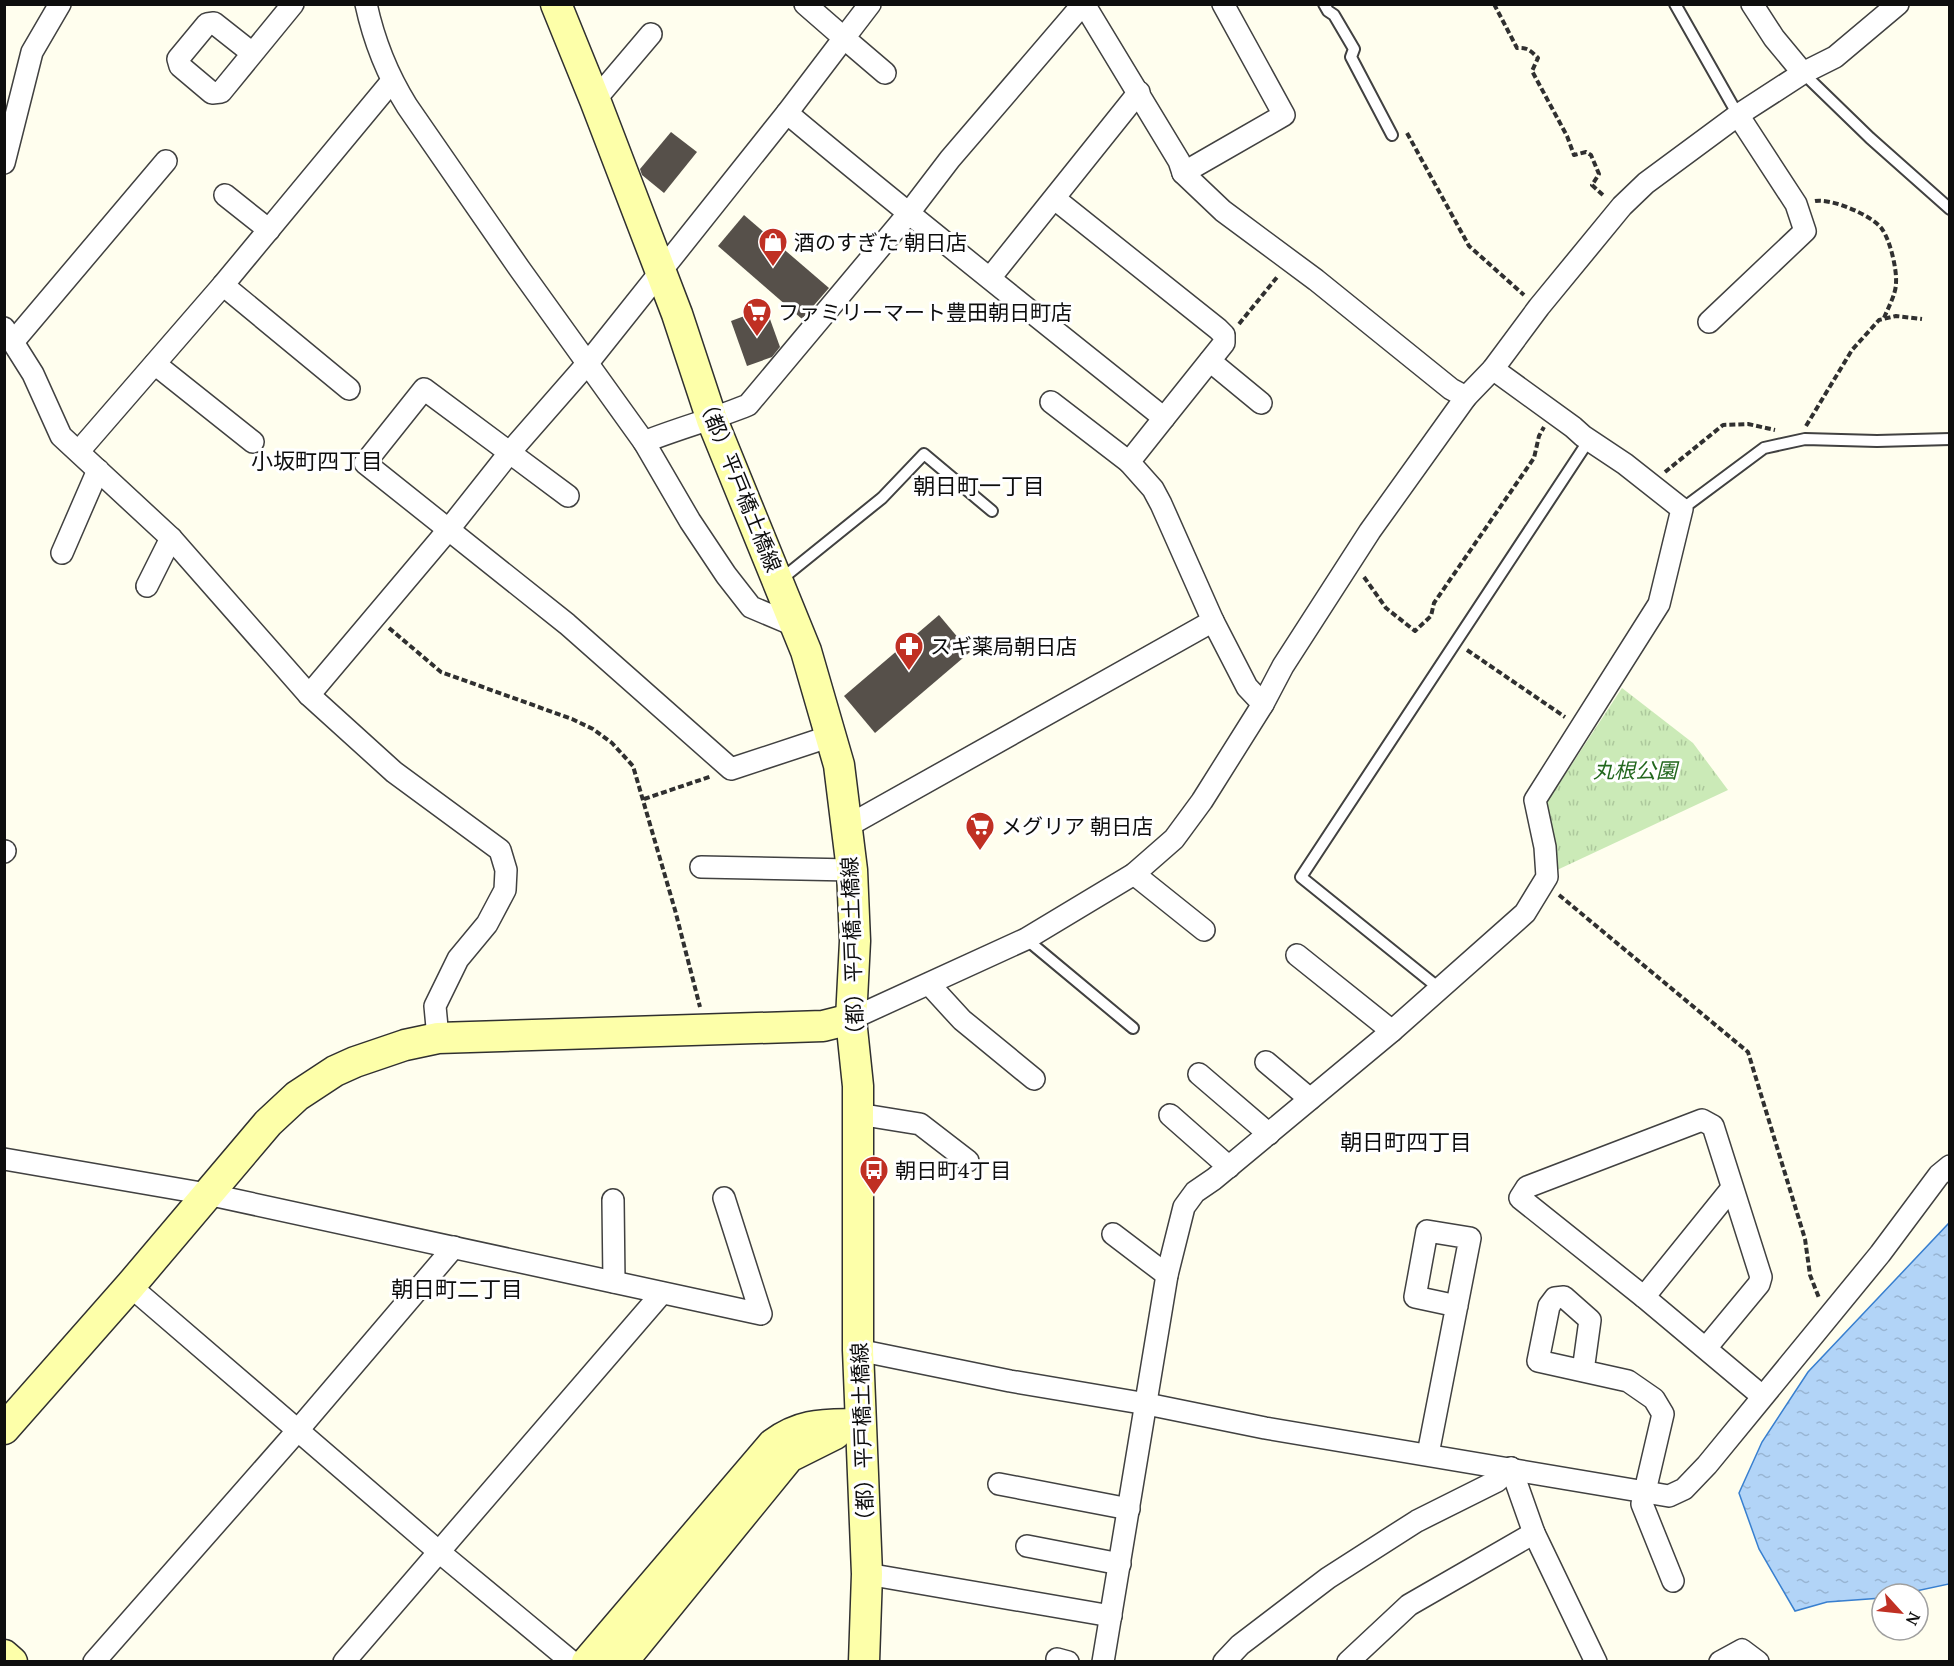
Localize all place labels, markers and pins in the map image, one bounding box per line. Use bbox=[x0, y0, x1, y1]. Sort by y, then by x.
shop icon: 酒のすぎた 朝日店 bbox=[757, 226, 789, 268]
place label: 酒のすぎた 朝日店 bbox=[794, 228, 967, 256]
supermarket icon: ファミリーマート豊田朝日町店 bbox=[741, 296, 773, 338]
place label: ファミリーマート豊田朝日町店 bbox=[778, 298, 1072, 326]
pharmacy icon: スギ薬局朝日店 bbox=[893, 630, 925, 672]
place label: スギ薬局朝日店 bbox=[930, 632, 1077, 660]
supermarket icon: メグリア 朝日店 bbox=[964, 810, 996, 852]
place label: メグリア 朝日店 bbox=[1001, 812, 1153, 840]
bus stop icon: 朝日町4丁目 bbox=[858, 1154, 890, 1196]
place label: 朝日町4丁目 bbox=[895, 1156, 1011, 1184]

